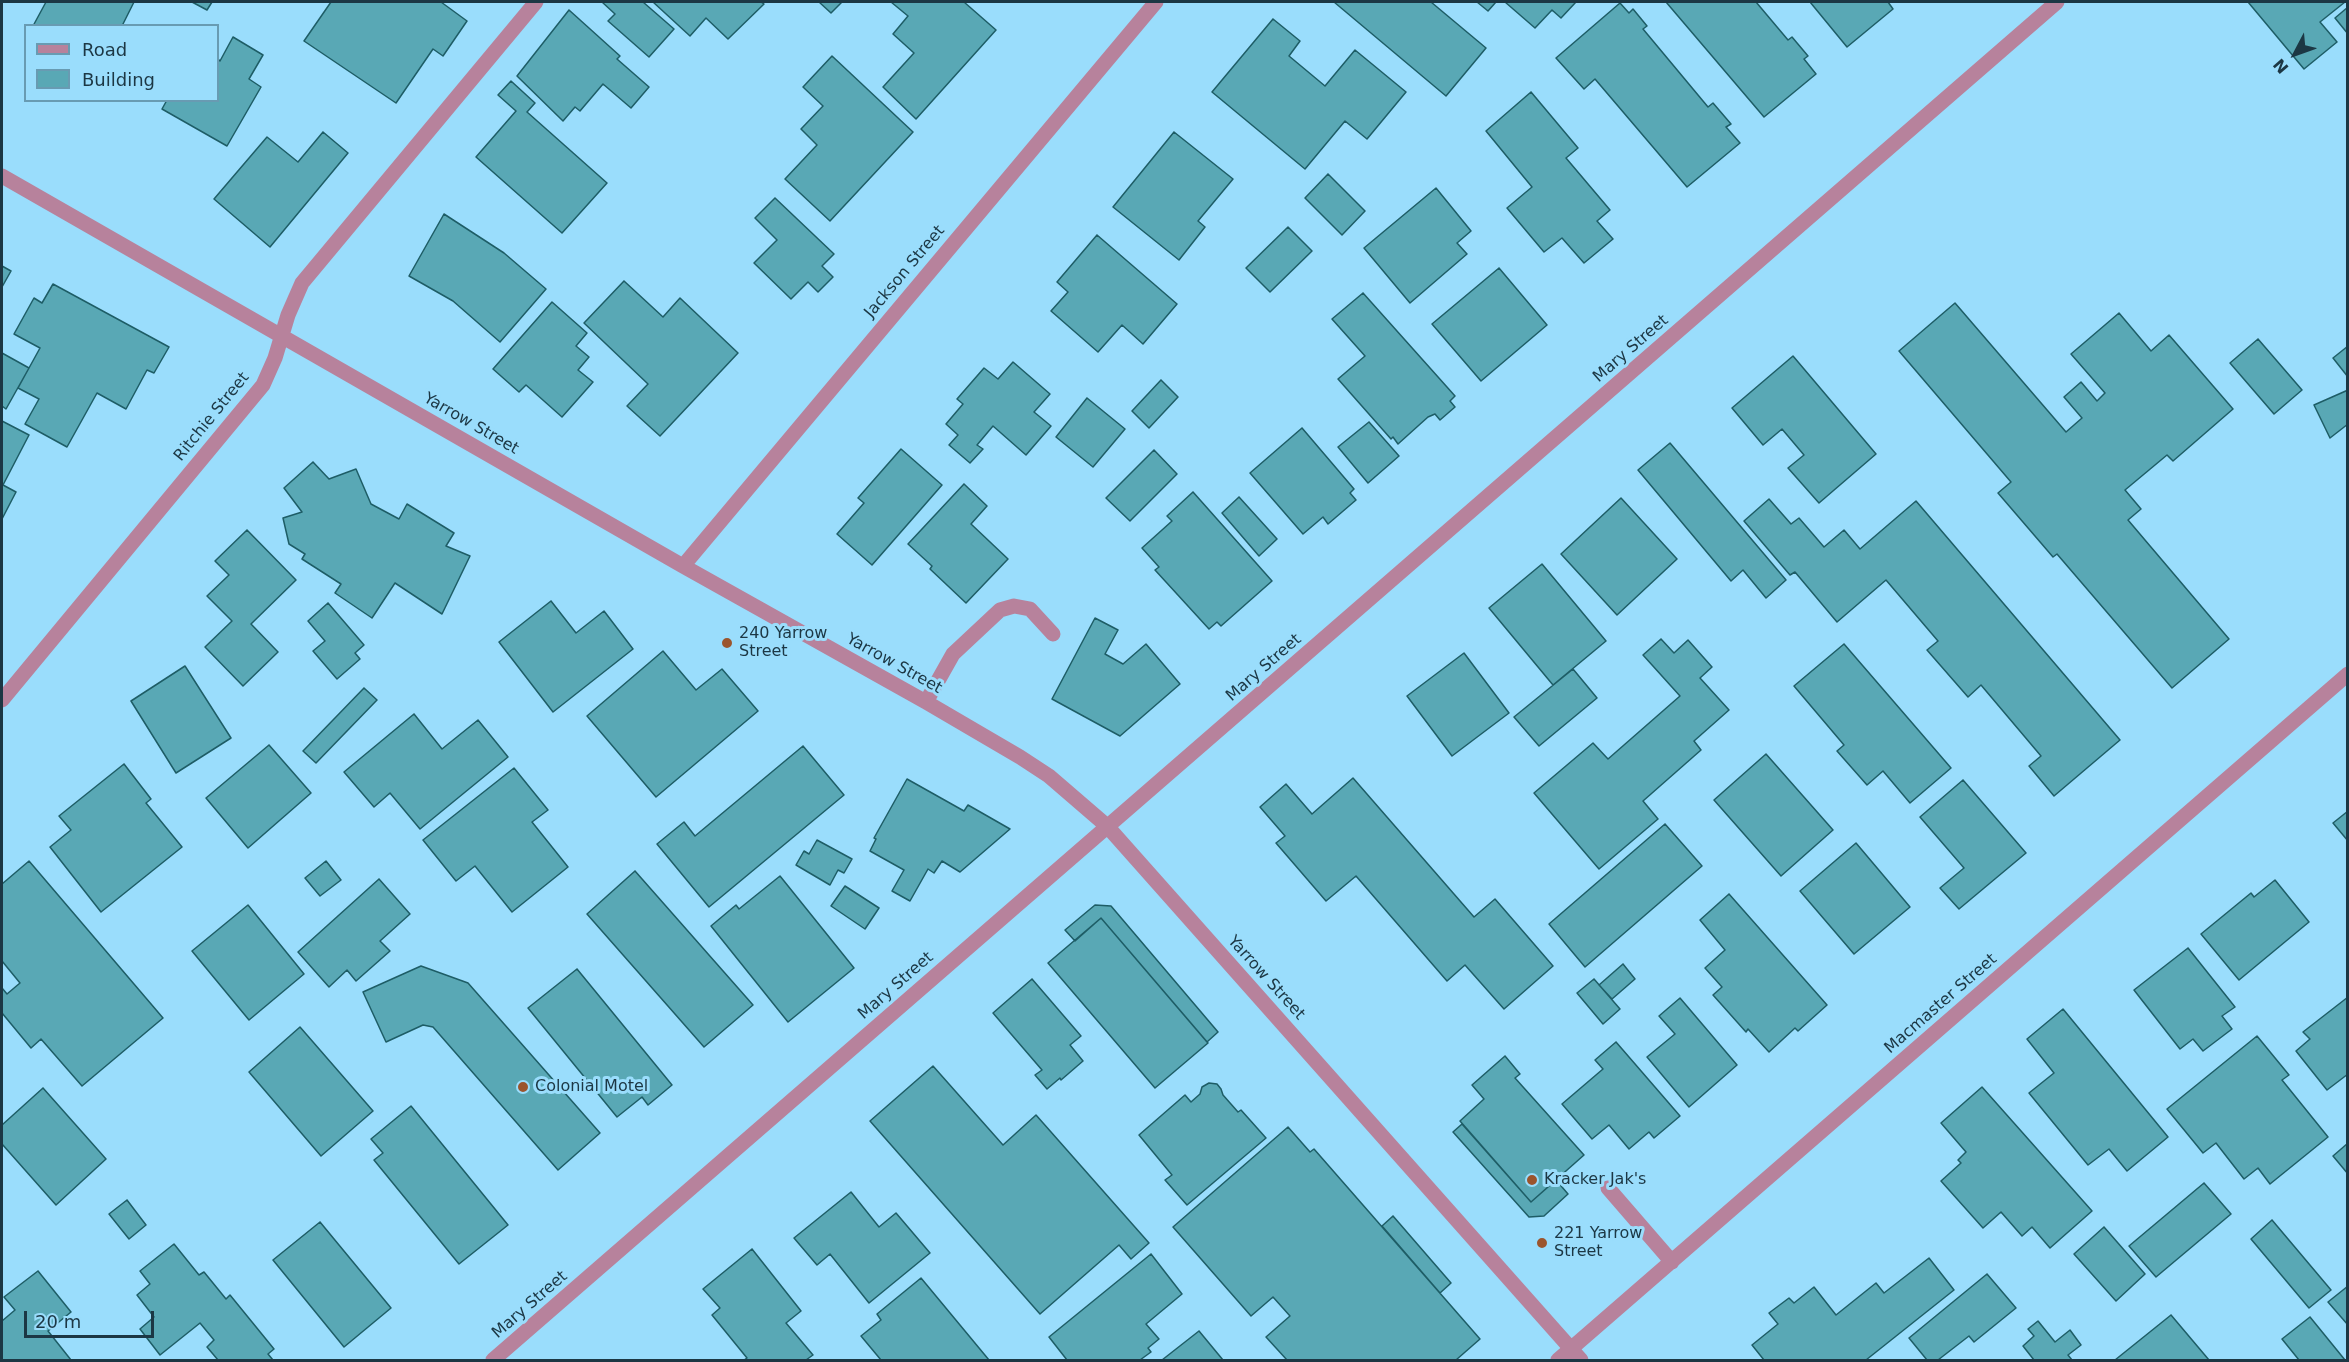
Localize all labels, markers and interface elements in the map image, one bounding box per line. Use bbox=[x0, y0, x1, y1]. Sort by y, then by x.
legend bbox=[24, 24, 219, 102]
north arrow bbox=[2265, 24, 2325, 84]
text: Road bbox=[82, 39, 127, 60]
text: N bbox=[2269, 55, 2293, 77]
text: Building bbox=[82, 69, 155, 90]
street label: Jackson Street bbox=[861, 222, 949, 322]
street label: Mary Street bbox=[1589, 311, 1673, 387]
street label: Ritchie Street bbox=[170, 369, 254, 465]
street label: Yarrow Street bbox=[420, 389, 522, 459]
place label: 240 Yarrow Street bbox=[739, 624, 827, 662]
street label: Yarrow Street bbox=[843, 630, 945, 698]
street label: Mary Street bbox=[1222, 630, 1306, 706]
marker: 240 Yarrow Street bbox=[720, 636, 734, 650]
street label: Yarrow Street bbox=[1223, 932, 1309, 1024]
street label: Mary Street bbox=[854, 948, 938, 1024]
street label: Macmaster Street bbox=[1881, 950, 2001, 1058]
place label: Colonial Motel bbox=[535, 1077, 648, 1097]
marker: Colonial Motel bbox=[516, 1080, 530, 1094]
place label: Kracker Jak's bbox=[1544, 1170, 1646, 1190]
marker: Kracker Jak's bbox=[1525, 1173, 1539, 1187]
place label: 221 Yarrow Street bbox=[1554, 1224, 1642, 1262]
marker: 221 Yarrow Street bbox=[1535, 1236, 1549, 1250]
street label: Mary Street bbox=[488, 1267, 572, 1343]
scale bar bbox=[27, 1299, 158, 1337]
text: 20 m bbox=[35, 1311, 81, 1332]

